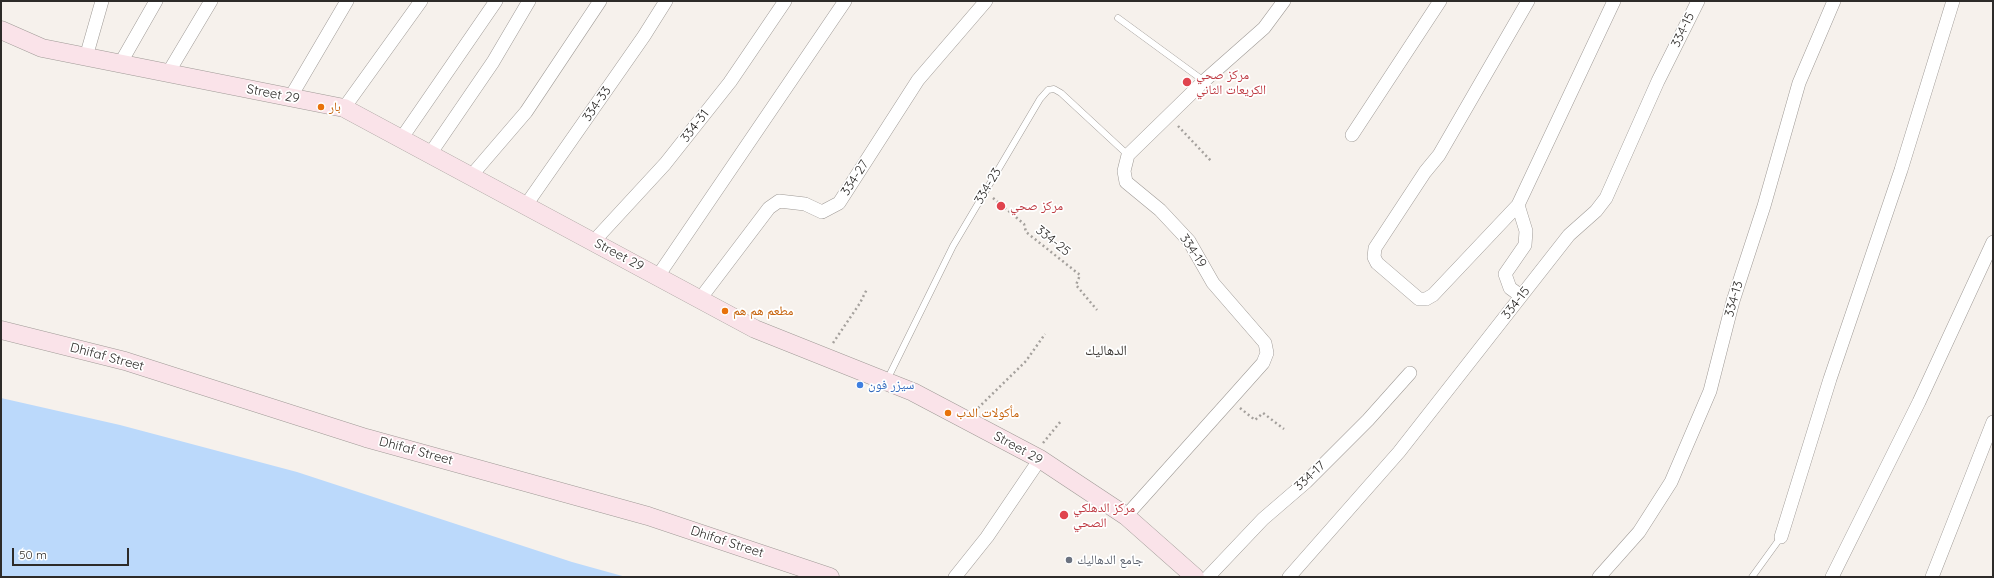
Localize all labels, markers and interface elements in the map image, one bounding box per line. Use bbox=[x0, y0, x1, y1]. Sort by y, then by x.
street label: 334-15 bbox=[1668, 10, 1698, 50]
place label: مركز صحي الكريعات الثاني bbox=[1196, 67, 1266, 98]
marker: مركز صحي الكريعات الثاني bbox=[1181, 76, 1193, 88]
street label: Street 29 bbox=[245, 81, 301, 107]
street label: 334-33 bbox=[579, 83, 615, 125]
place label: بار bbox=[329, 99, 341, 115]
marker: بار bbox=[316, 102, 326, 112]
street label: 334-31 bbox=[677, 107, 713, 145]
street label: 334-27 bbox=[838, 157, 872, 199]
street label: 334-23 bbox=[971, 165, 1005, 207]
place label: مركز صحي bbox=[1010, 198, 1063, 214]
marker: مركز صحي bbox=[995, 200, 1007, 212]
street label: 334-25 bbox=[1033, 222, 1073, 260]
street label: 334-19 bbox=[1176, 231, 1210, 271]
street label: Street 29 bbox=[592, 236, 646, 274]
street label: 334-13 bbox=[1721, 279, 1747, 319]
street label: 334-15 bbox=[1499, 284, 1533, 322]
place label: مطعم هم هم bbox=[733, 303, 793, 319]
marker: مطعم هم هم bbox=[720, 306, 730, 316]
street label: Dhifaf Street bbox=[68, 340, 146, 374]
district label: الدهاليك bbox=[1085, 343, 1127, 359]
place label: سيزر فون bbox=[868, 377, 914, 393]
marker: سيزر فون bbox=[855, 380, 865, 390]
place label: مأكولات الدب bbox=[956, 405, 1019, 421]
marker: مأكولات الدب bbox=[943, 408, 953, 418]
street label: Street 29 bbox=[991, 428, 1045, 468]
street label: Dhifaf Street bbox=[377, 434, 455, 468]
street label: 334-17 bbox=[1291, 458, 1329, 494]
place label: مركز الدهلكي الصحي bbox=[1073, 500, 1135, 531]
marker: مركز الدهلكي الصحي bbox=[1058, 509, 1070, 521]
street label: Dhifaf Street bbox=[689, 523, 765, 561]
scale bar bbox=[14, 540, 131, 566]
text: 50 m bbox=[19, 547, 47, 562]
place label: جامع الدهاليك bbox=[1077, 552, 1143, 568]
marker: جامع الدهاليك bbox=[1064, 555, 1074, 565]

